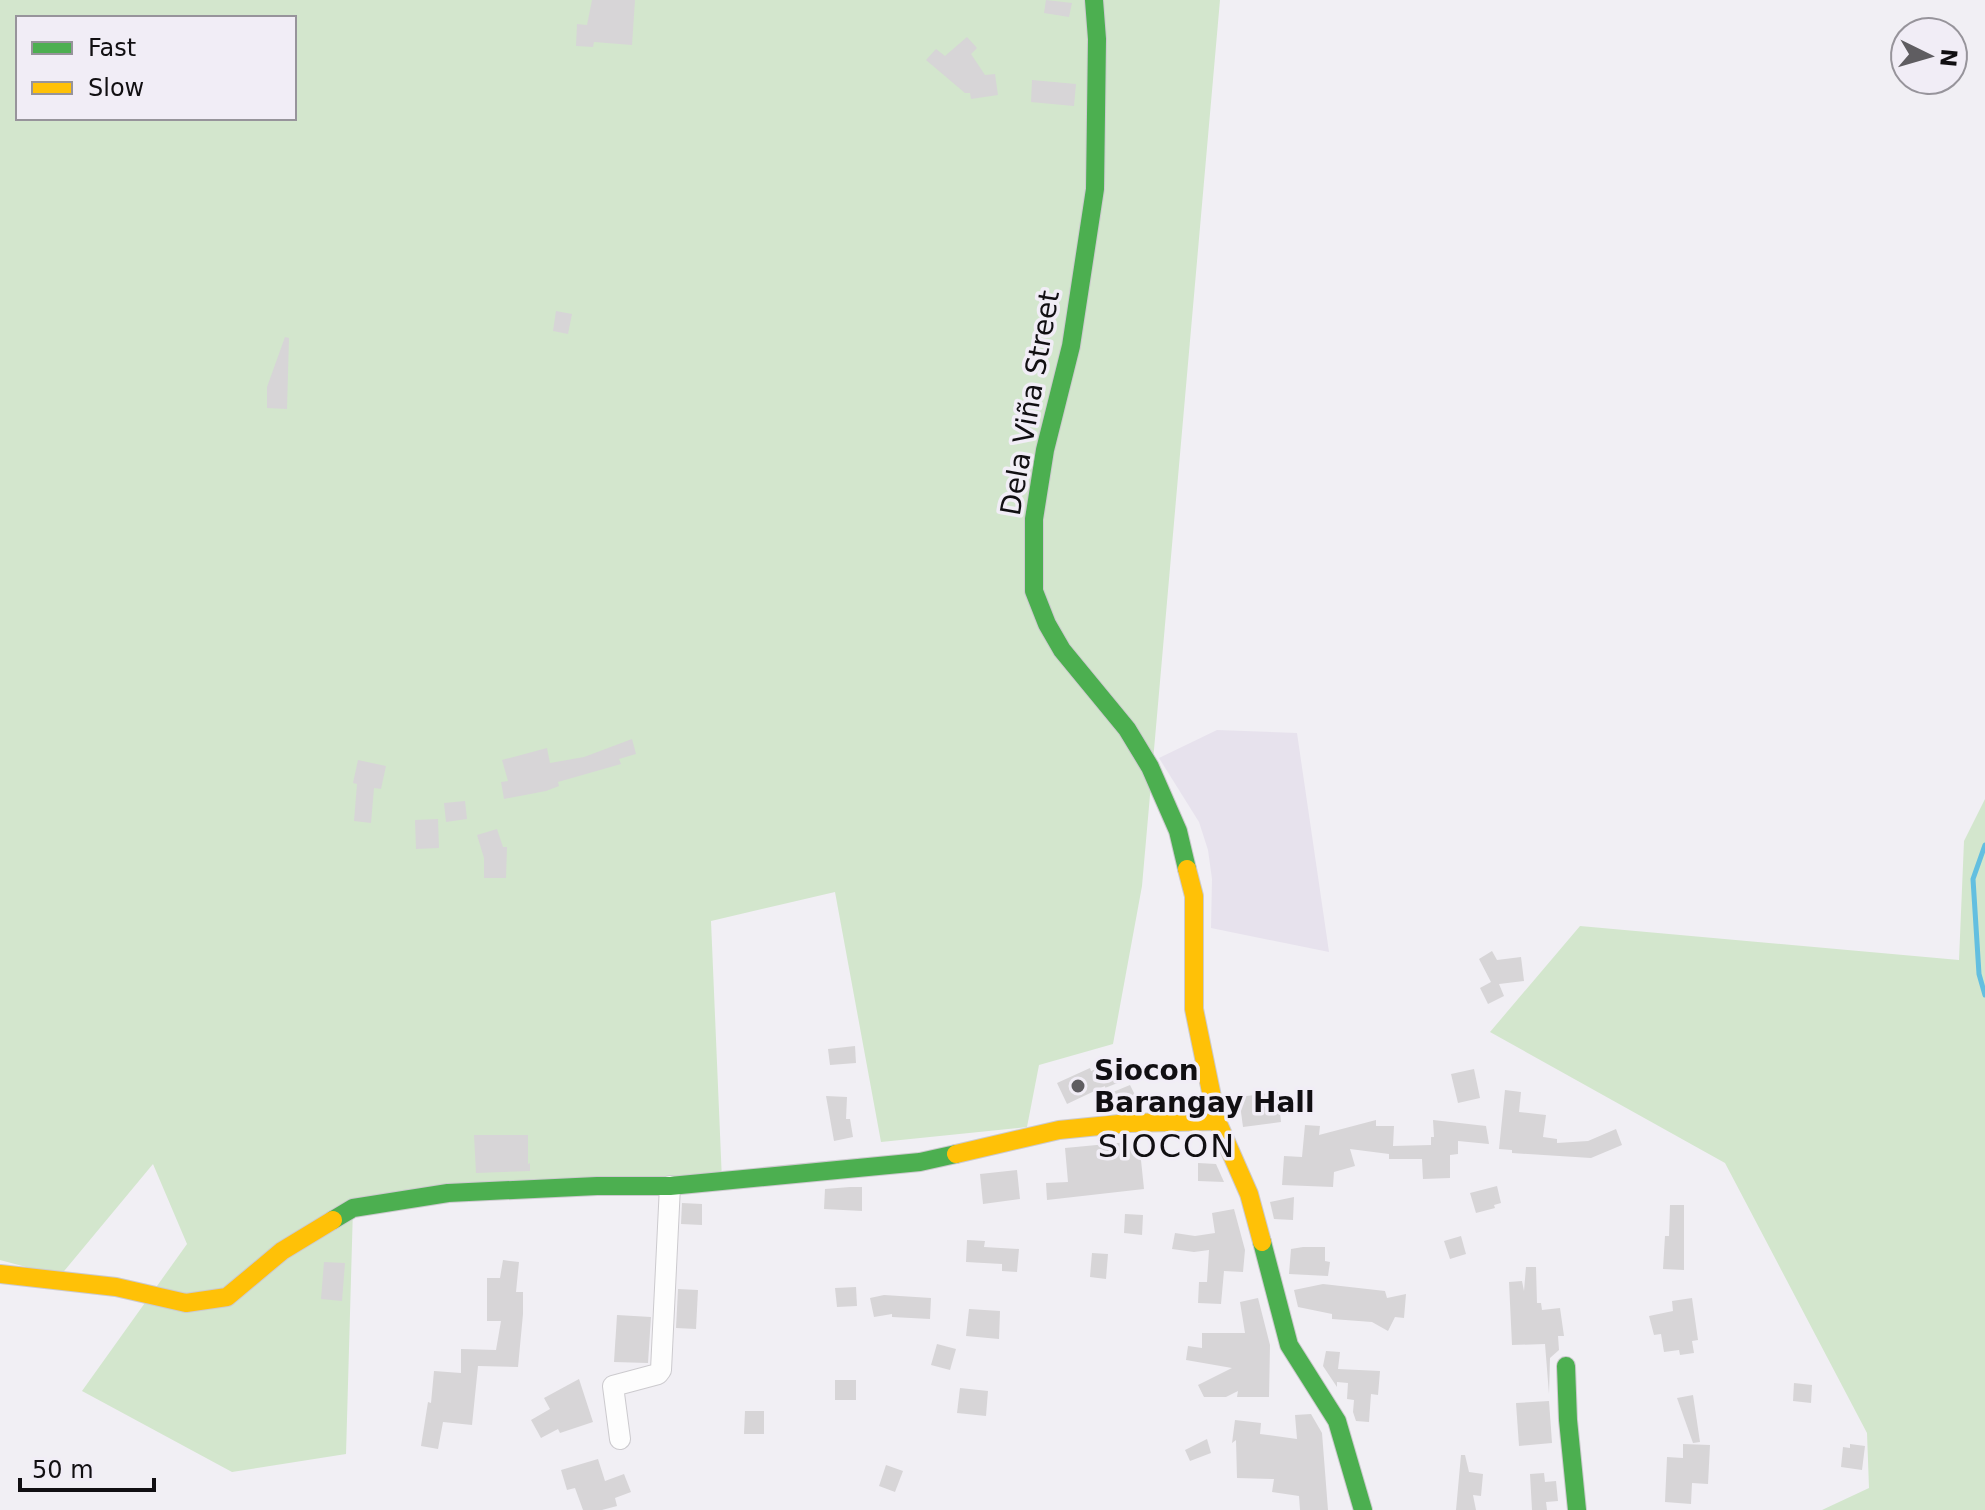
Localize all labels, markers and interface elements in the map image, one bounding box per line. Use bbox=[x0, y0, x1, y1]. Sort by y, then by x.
legend bbox=[16, 16, 296, 120]
north arrow bbox=[1889, 16, 1969, 96]
text: Fast bbox=[88, 34, 136, 62]
text: N bbox=[1935, 47, 1962, 68]
text: Slow bbox=[88, 74, 144, 102]
street label: Dela Viña Street bbox=[994, 288, 1066, 518]
place label: Siocon Barangay Hall bbox=[1094, 1054, 1314, 1119]
marker: Siocon Barangay Hall bbox=[1069, 1077, 1087, 1095]
district label: SIOCON bbox=[1098, 1127, 1236, 1165]
scale bar bbox=[20, 1442, 154, 1492]
text: 50 m bbox=[32, 1456, 94, 1484]

